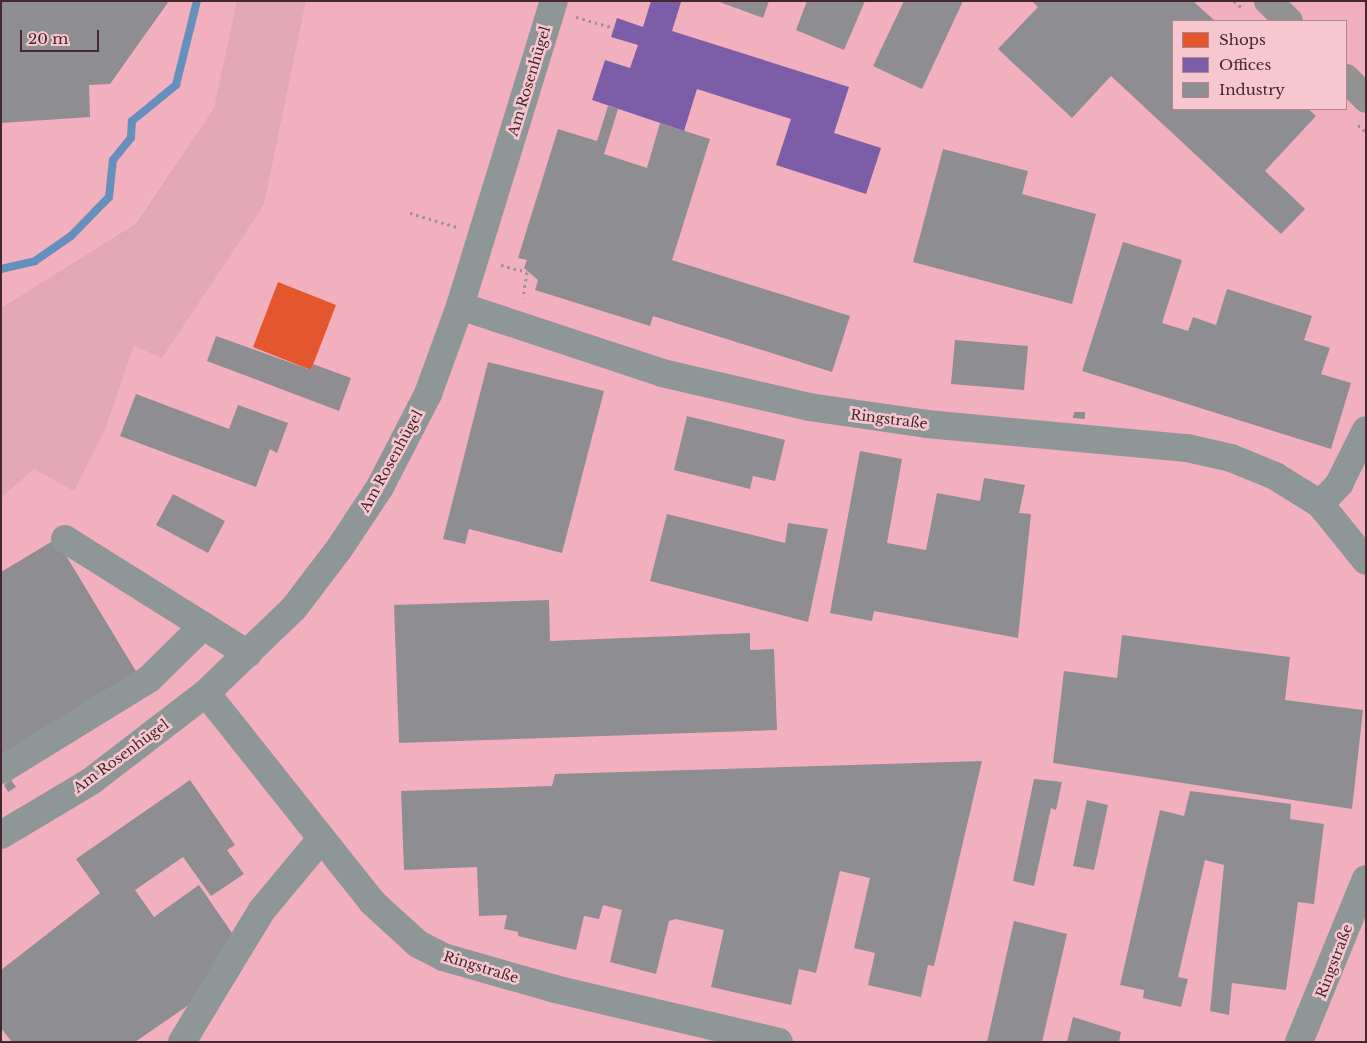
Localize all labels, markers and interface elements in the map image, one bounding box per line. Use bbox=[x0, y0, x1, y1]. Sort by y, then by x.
scale bar bbox=[22, 20, 101, 52]
legend bbox=[1172, 20, 1347, 110]
street label: Am Rosenhügel bbox=[504, 24, 554, 138]
text: 20 m bbox=[28, 29, 68, 48]
text: Shops bbox=[1219, 30, 1266, 49]
text: Offices bbox=[1219, 55, 1271, 74]
text: Industry bbox=[1219, 80, 1285, 99]
street label: Ringstraße bbox=[850, 406, 928, 432]
street label: Am Rosenhügel bbox=[356, 407, 426, 515]
street label: Am Rosenhügel bbox=[70, 716, 172, 796]
street label: Ringstraße bbox=[1312, 922, 1356, 1000]
street label: Ringstraße bbox=[441, 948, 521, 986]

